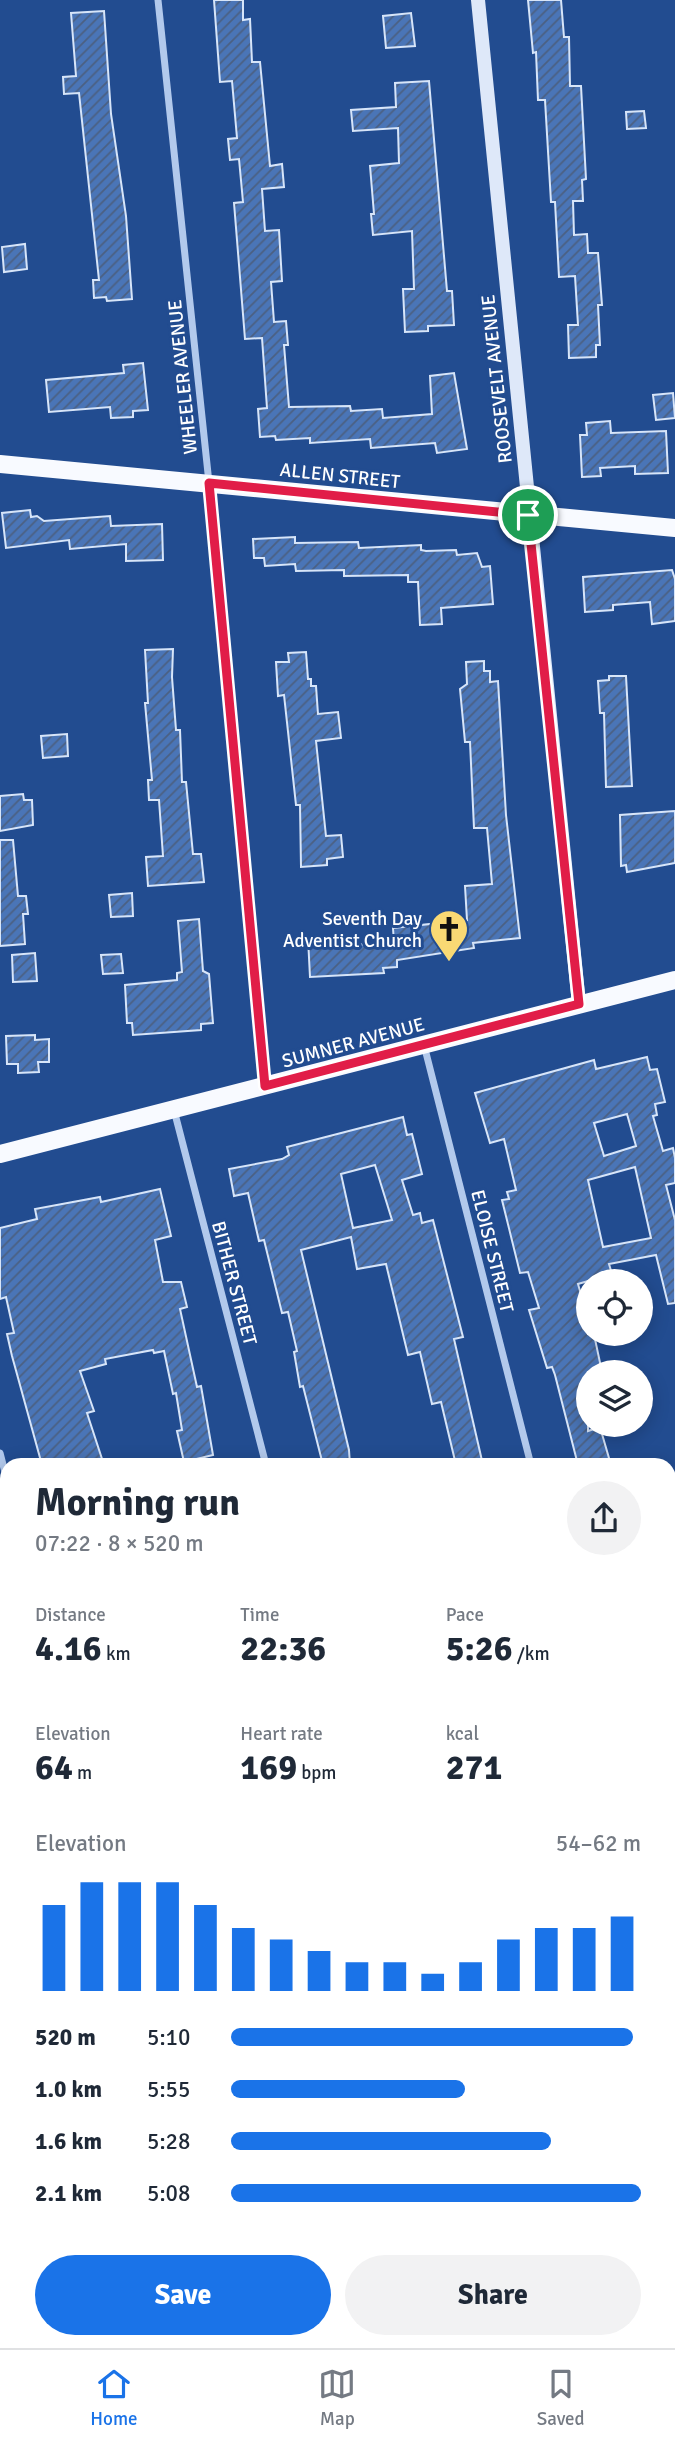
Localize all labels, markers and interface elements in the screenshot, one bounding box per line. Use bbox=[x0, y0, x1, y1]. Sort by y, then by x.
street label: ROOSEVELT AVENUE bbox=[476, 294, 518, 464]
street label: WHEELER AVENUE bbox=[163, 298, 203, 455]
street label: ALLEN STREET bbox=[279, 458, 402, 494]
pin bbox=[498, 485, 558, 545]
icon: arrive bbox=[509, 496, 547, 534]
place label: Seventh Day Adventist Church bbox=[283, 907, 422, 953]
church icon: Seventh Day Adventist Church bbox=[428, 908, 470, 963]
street label: SUMNER AVENUE bbox=[279, 1012, 427, 1074]
street label: ELOISE STREET bbox=[465, 1188, 519, 1316]
street label: BITHER STREET bbox=[206, 1219, 262, 1348]
map controls bbox=[576, 1269, 653, 1437]
button: locate bbox=[576, 1269, 653, 1346]
button: layers bbox=[576, 1360, 653, 1437]
text: Morning run bbox=[35, 1479, 240, 1526]
button: share bbox=[567, 1481, 641, 1555]
text: 07:22 · 8 × 520 m bbox=[35, 1529, 204, 1558]
text: Distance bbox=[35, 1603, 106, 1627]
text: Time bbox=[240, 1603, 279, 1627]
text: Pace bbox=[446, 1603, 484, 1627]
text: 4.16 bbox=[35, 1627, 102, 1670]
text: 22:36 bbox=[240, 1627, 326, 1670]
text: 5:26 bbox=[446, 1627, 513, 1670]
text: km bbox=[102, 1642, 131, 1666]
text: /km bbox=[513, 1642, 550, 1666]
text: Elevation bbox=[35, 1722, 111, 1746]
text: Heart rate bbox=[240, 1722, 323, 1746]
text: kcal bbox=[446, 1722, 479, 1746]
text: 64 bbox=[35, 1746, 73, 1789]
text: 169 bbox=[240, 1746, 297, 1789]
text: 271 bbox=[446, 1746, 502, 1789]
text: m bbox=[73, 1761, 92, 1785]
text: bpm bbox=[297, 1761, 336, 1785]
text: Elevation bbox=[35, 1829, 127, 1858]
text: 54–62 m bbox=[556, 1829, 641, 1858]
text: 520 m bbox=[35, 2023, 96, 2052]
text: 5:10 bbox=[147, 2023, 190, 2052]
text: 1.0 km bbox=[35, 2075, 102, 2104]
text: 5:55 bbox=[147, 2075, 190, 2104]
text: 1.6 km bbox=[35, 2127, 102, 2156]
text: 5:28 bbox=[147, 2127, 190, 2156]
text: 2.1 km bbox=[35, 2179, 102, 2208]
text: 5:08 bbox=[147, 2179, 190, 2208]
button: Save bbox=[35, 2255, 331, 2335]
button: Share bbox=[345, 2255, 641, 2335]
tab: Home bbox=[90, 2365, 138, 2431]
tab: Map bbox=[318, 2365, 356, 2431]
tab: Saved bbox=[537, 2365, 585, 2431]

